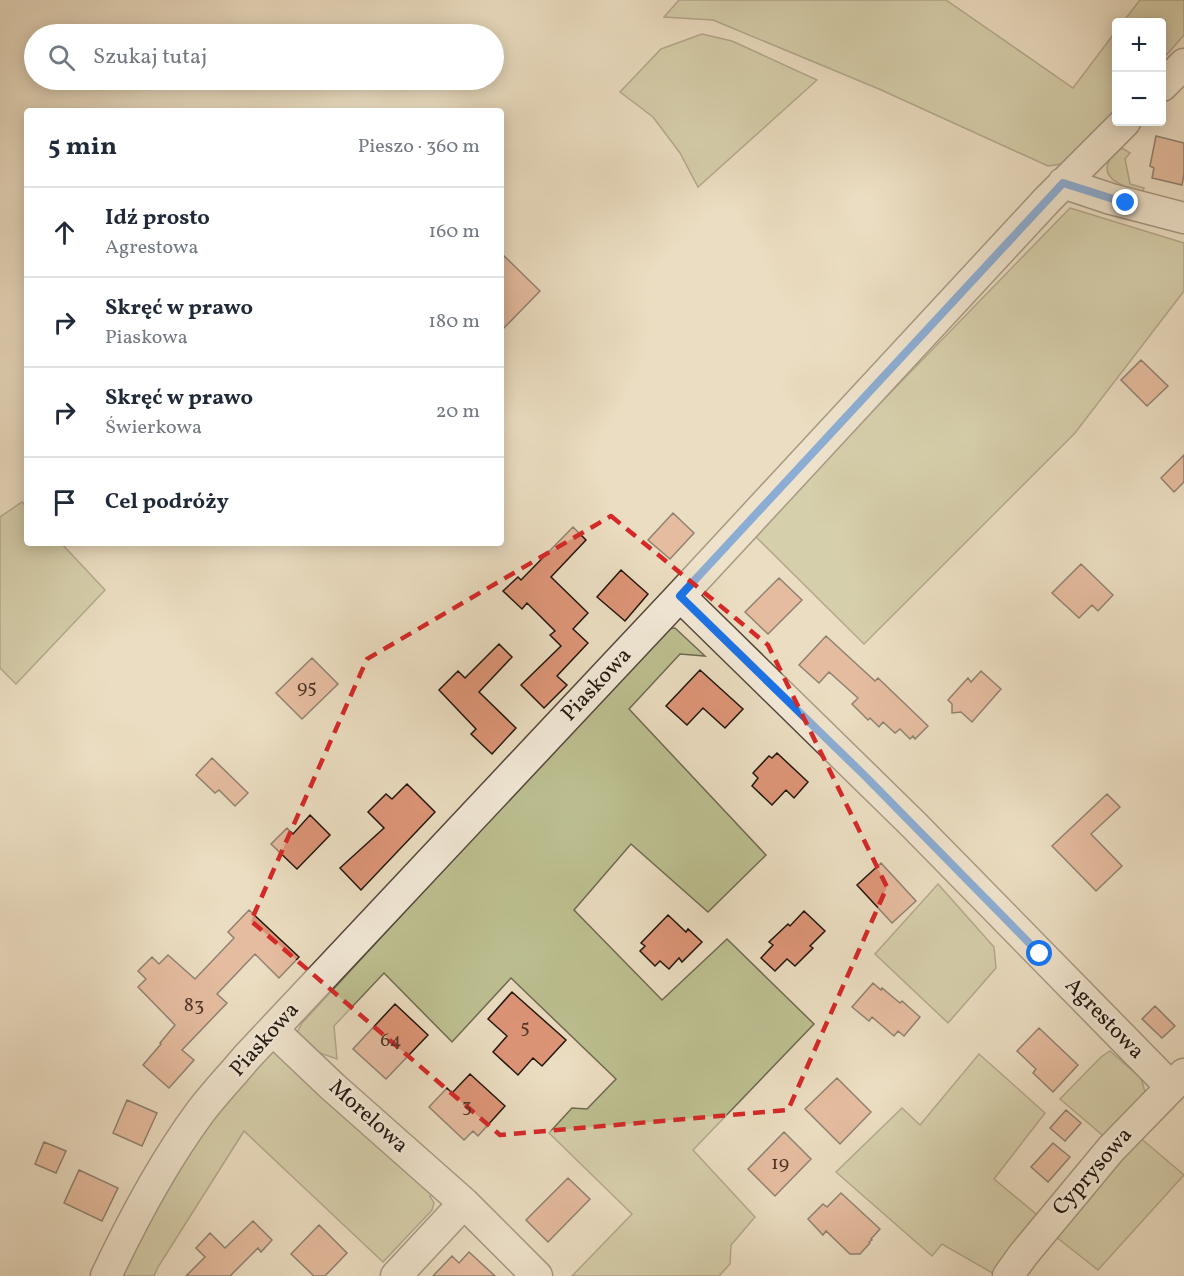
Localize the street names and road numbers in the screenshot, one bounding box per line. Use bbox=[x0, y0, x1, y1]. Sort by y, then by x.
street label: Piaskowa bbox=[555, 641, 639, 729]
street label: Agrestowa bbox=[1057, 971, 1151, 1067]
street label: Piaskowa bbox=[223, 996, 307, 1084]
street label: Morelowa bbox=[321, 1073, 415, 1161]
street label: Cyprysowa bbox=[1046, 1121, 1140, 1223]

